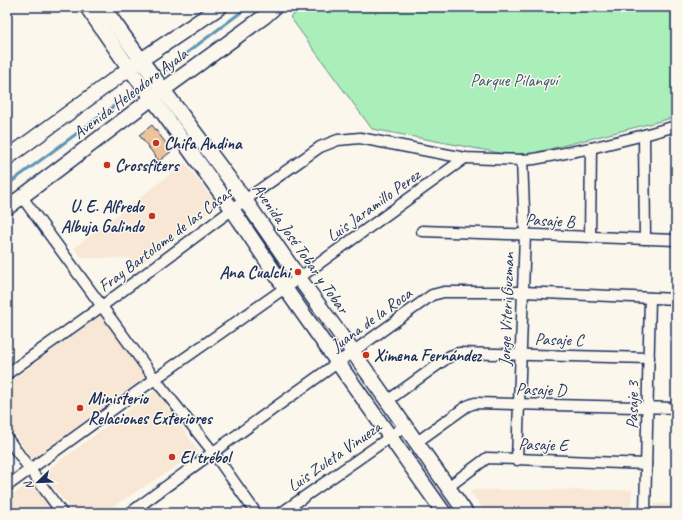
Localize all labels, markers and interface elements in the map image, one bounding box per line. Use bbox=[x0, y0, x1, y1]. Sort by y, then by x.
street label: Avenida Heleodoro Ayala bbox=[69, 42, 193, 143]
park label: Parque Pilanquí bbox=[470, 70, 562, 91]
place label: Chifa Andina bbox=[164, 133, 243, 154]
marker: Chifa Andina bbox=[151, 138, 161, 148]
place label: Crossfiters bbox=[115, 155, 181, 176]
marker: Crossfiters bbox=[102, 160, 112, 170]
street label: Luis Jaramillo Perez bbox=[323, 164, 425, 246]
street label: Avenida José Tobar y Tobar bbox=[248, 179, 355, 319]
street label: Fray Bartolome de las Casas bbox=[94, 181, 237, 297]
place label: U. E. Alfredo Albuja Galindo bbox=[61, 196, 146, 237]
street label: Pasaje B bbox=[525, 209, 576, 232]
marker: U. E. Alfredo Albuja Galindo bbox=[147, 211, 157, 221]
street label: Jorge Viteri Guzman bbox=[494, 251, 519, 367]
place label: Ana Cualchi bbox=[220, 262, 293, 283]
marker: Ana Cualchi bbox=[293, 267, 303, 277]
street label: Juana de la Roca bbox=[326, 282, 417, 356]
street label: Pasaje C bbox=[534, 328, 585, 351]
place label: Ximena Fernández bbox=[374, 345, 483, 366]
marker: Ximena Fernández bbox=[361, 350, 371, 360]
street label: Pasaje D bbox=[516, 378, 569, 401]
street label: Pasaje 3 bbox=[622, 379, 643, 429]
place label: Ministerio Relaciones Exteriores bbox=[88, 388, 214, 429]
marker: Ministerio Relaciones Exteriores bbox=[75, 403, 85, 413]
street label: Luis Zuleta Vinueza bbox=[284, 415, 387, 496]
street label: Pasaje E bbox=[518, 433, 570, 456]
place label: El trébol bbox=[180, 447, 233, 468]
marker: El trébol bbox=[167, 452, 177, 462]
north arrow bbox=[18, 462, 58, 502]
text: N bbox=[20, 478, 37, 492]

